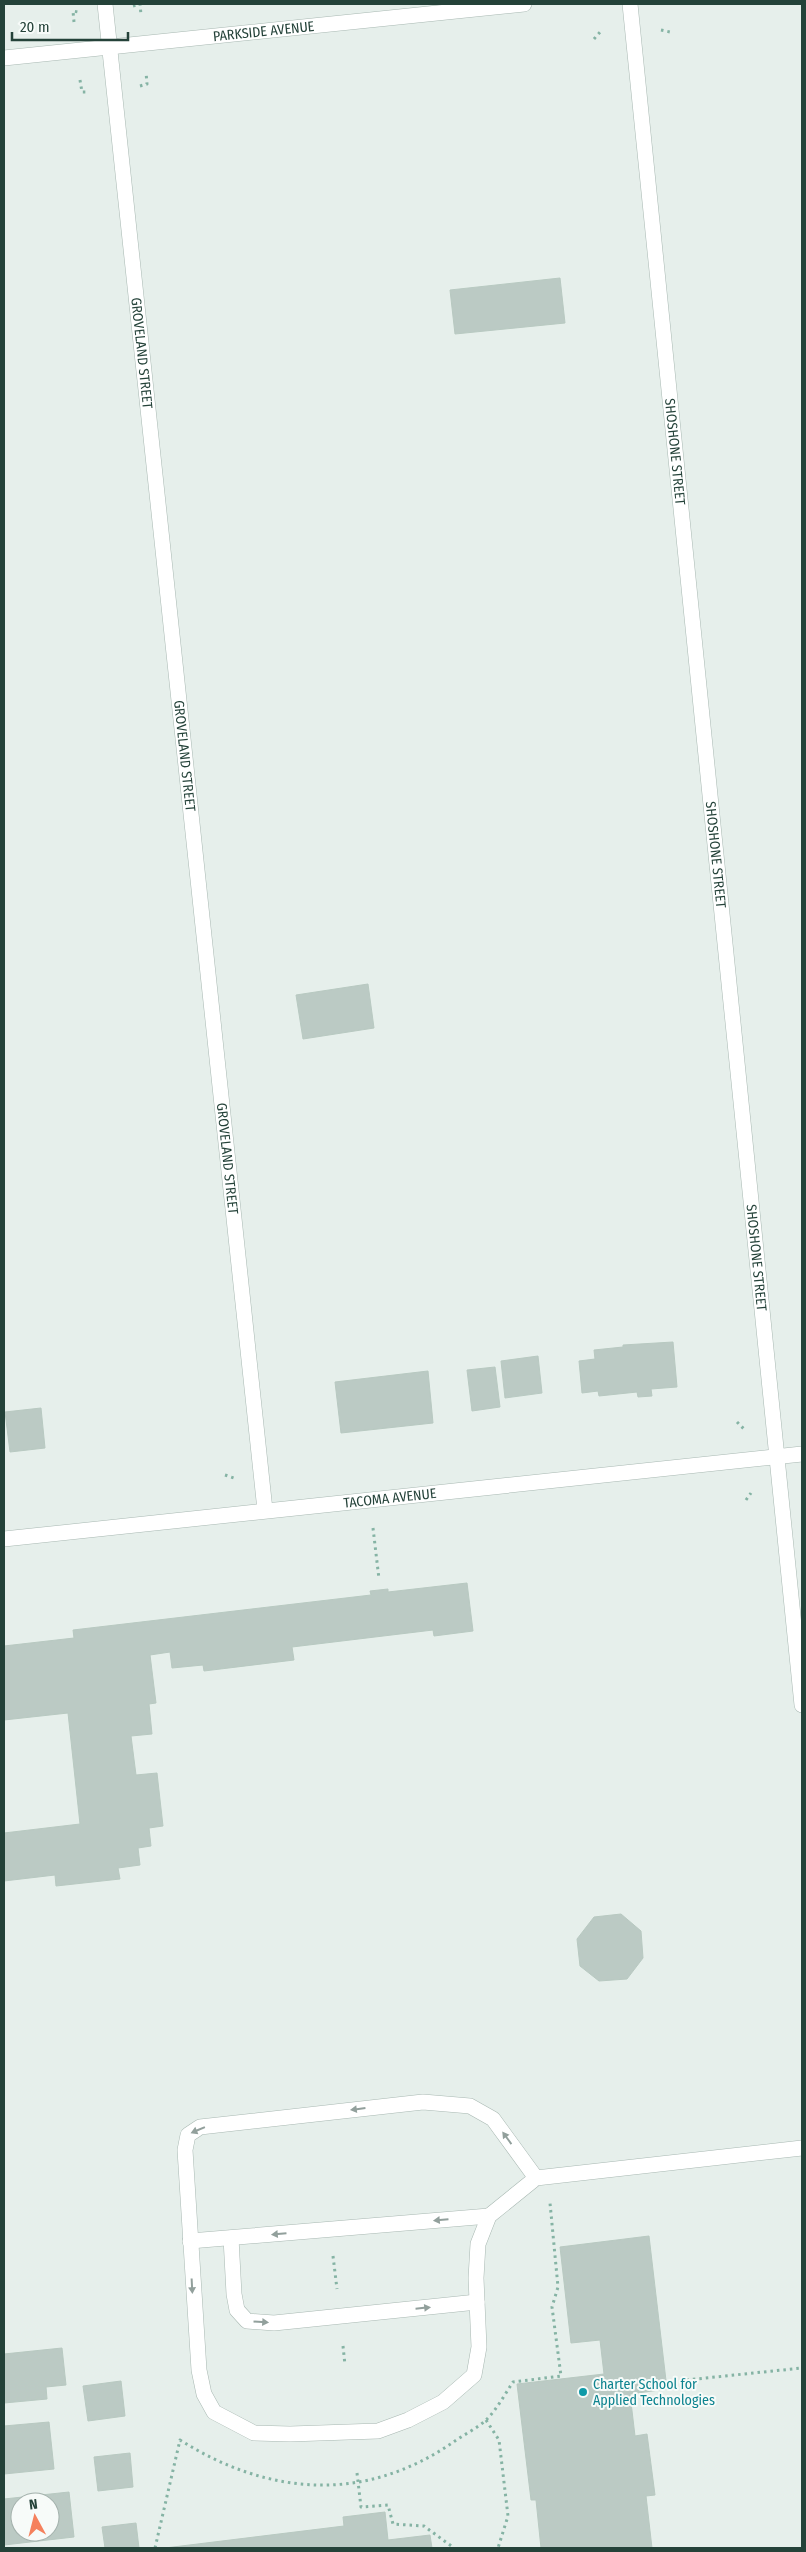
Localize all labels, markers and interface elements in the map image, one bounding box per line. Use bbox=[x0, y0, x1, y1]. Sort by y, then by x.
scale bar bbox=[12, 10, 129, 42]
text: 20 m bbox=[20, 18, 50, 36]
street label: PARKSIDE AVENUE bbox=[212, 18, 315, 45]
street label: GROVELAND STREET bbox=[127, 297, 156, 410]
street label: SHOSHONE STREET bbox=[661, 398, 689, 506]
street label: GROVELAND STREET bbox=[170, 699, 199, 813]
street label: SHOSHONE STREET bbox=[702, 801, 729, 909]
street label: GROVELAND STREET bbox=[213, 1102, 242, 1216]
street label: SHOSHONE STREET bbox=[742, 1203, 770, 1312]
street label: TACOMA AVENUE bbox=[343, 1485, 438, 1512]
one-way arrow bbox=[350, 2105, 366, 2113]
one-way arrow bbox=[190, 2126, 205, 2134]
one-way arrow bbox=[502, 2131, 512, 2145]
one-way arrow bbox=[432, 2217, 448, 2225]
one-way arrow bbox=[270, 2230, 286, 2238]
one-way arrow bbox=[189, 2278, 197, 2294]
one-way arrow bbox=[415, 2304, 431, 2312]
one-way arrow bbox=[253, 2318, 269, 2326]
place label: Charter School for Applied Technologies bbox=[593, 2376, 715, 2409]
marker: Charter School for Applied Technologies bbox=[577, 2386, 589, 2398]
north arrow bbox=[10, 2492, 60, 2542]
text: N bbox=[28, 2496, 39, 2514]

